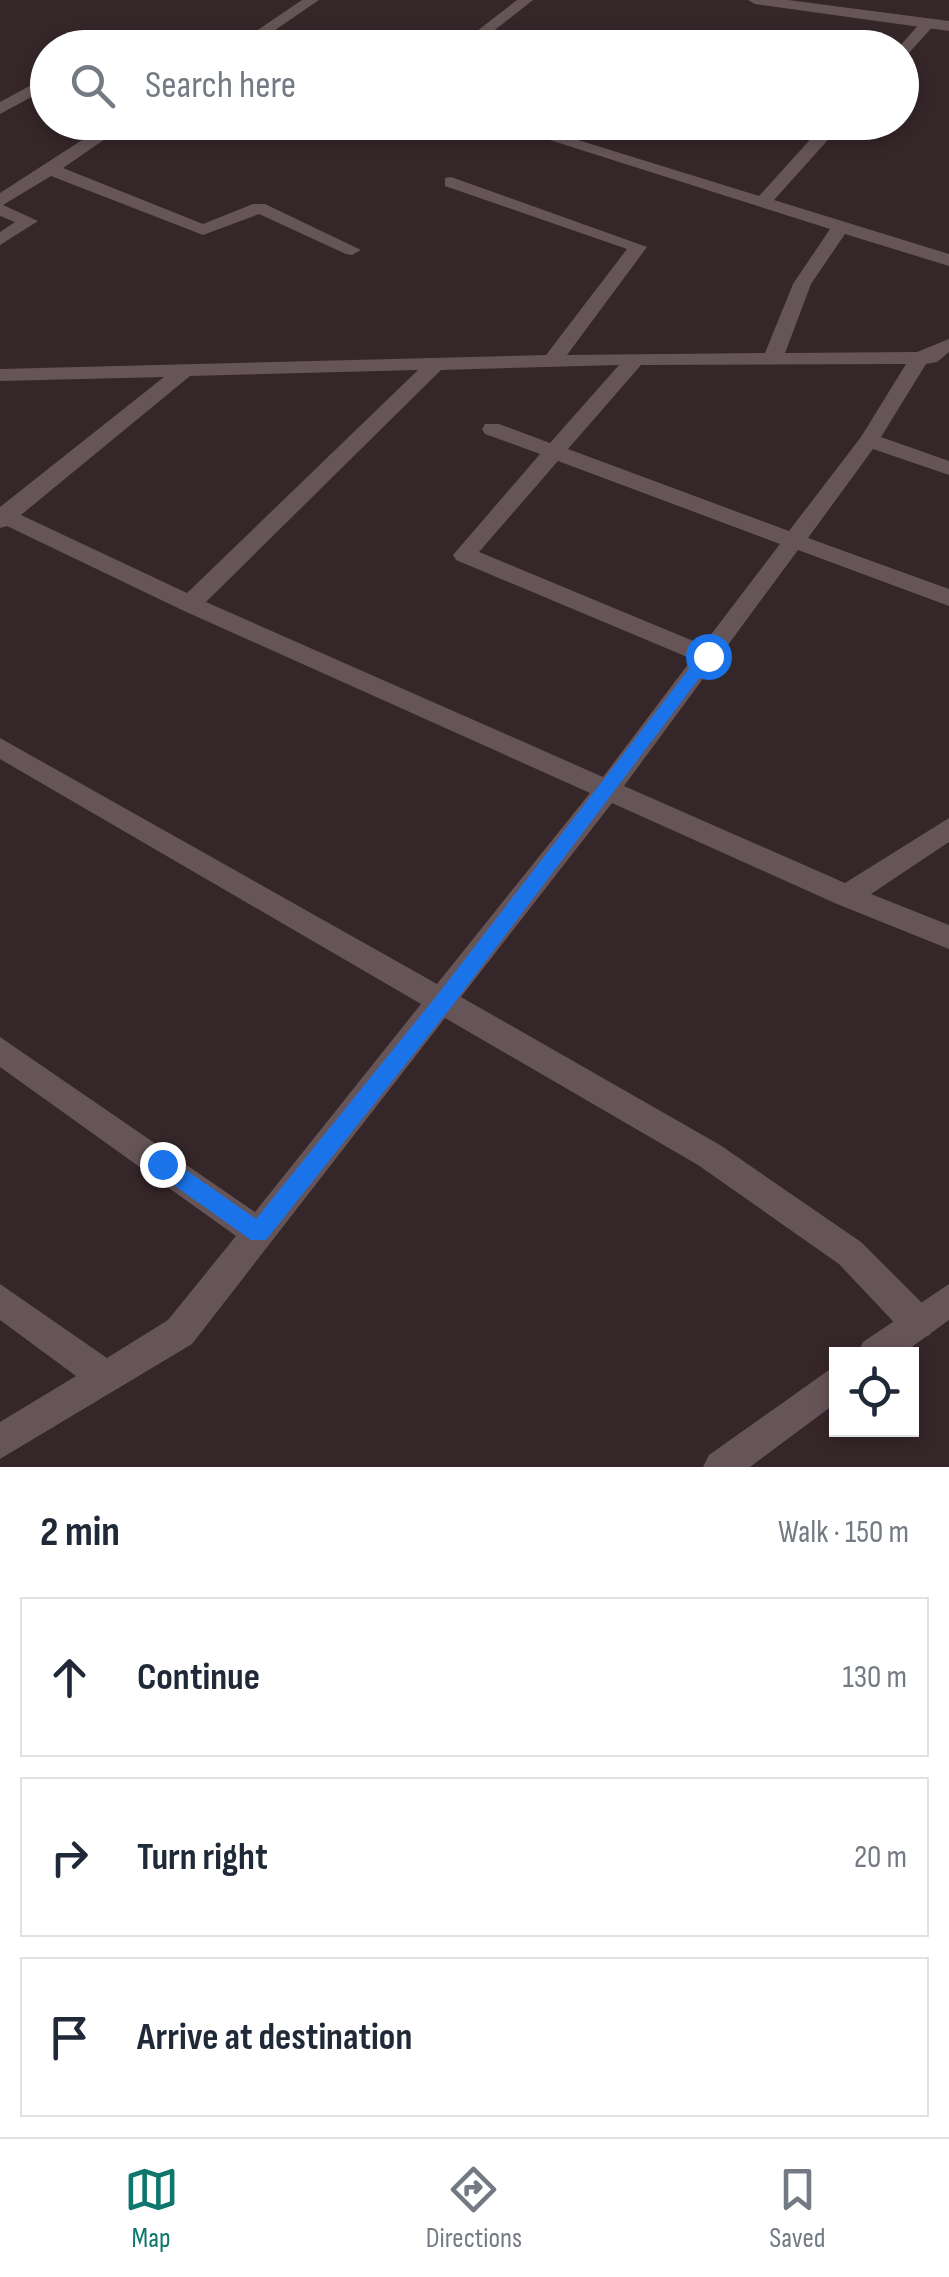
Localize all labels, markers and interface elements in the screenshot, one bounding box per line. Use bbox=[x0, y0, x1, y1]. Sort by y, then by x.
search box bbox=[30, 30, 919, 140]
icon: search bbox=[65, 58, 120, 113]
text: Search here bbox=[145, 63, 296, 108]
route start bbox=[686, 634, 732, 680]
route end bbox=[140, 1142, 186, 1188]
map controls bbox=[829, 1347, 919, 1437]
button: locate bbox=[829, 1347, 919, 1437]
text: 2 min bbox=[40, 1507, 120, 1558]
text: Walk · 150 m bbox=[778, 1513, 909, 1552]
icon: ahead bbox=[42, 1650, 97, 1705]
text: Continue bbox=[137, 1655, 260, 1700]
text: 130 m bbox=[842, 1658, 907, 1697]
icon: right bbox=[42, 1830, 97, 1885]
text: Turn right bbox=[137, 1835, 268, 1880]
text: 20 m bbox=[854, 1838, 907, 1877]
icon: arrive bbox=[42, 2010, 97, 2065]
text: Arrive at destination bbox=[137, 2015, 412, 2060]
tab: Map bbox=[124, 2162, 179, 2255]
tab: Directions bbox=[426, 2162, 522, 2255]
tab: Saved bbox=[769, 2162, 825, 2255]

